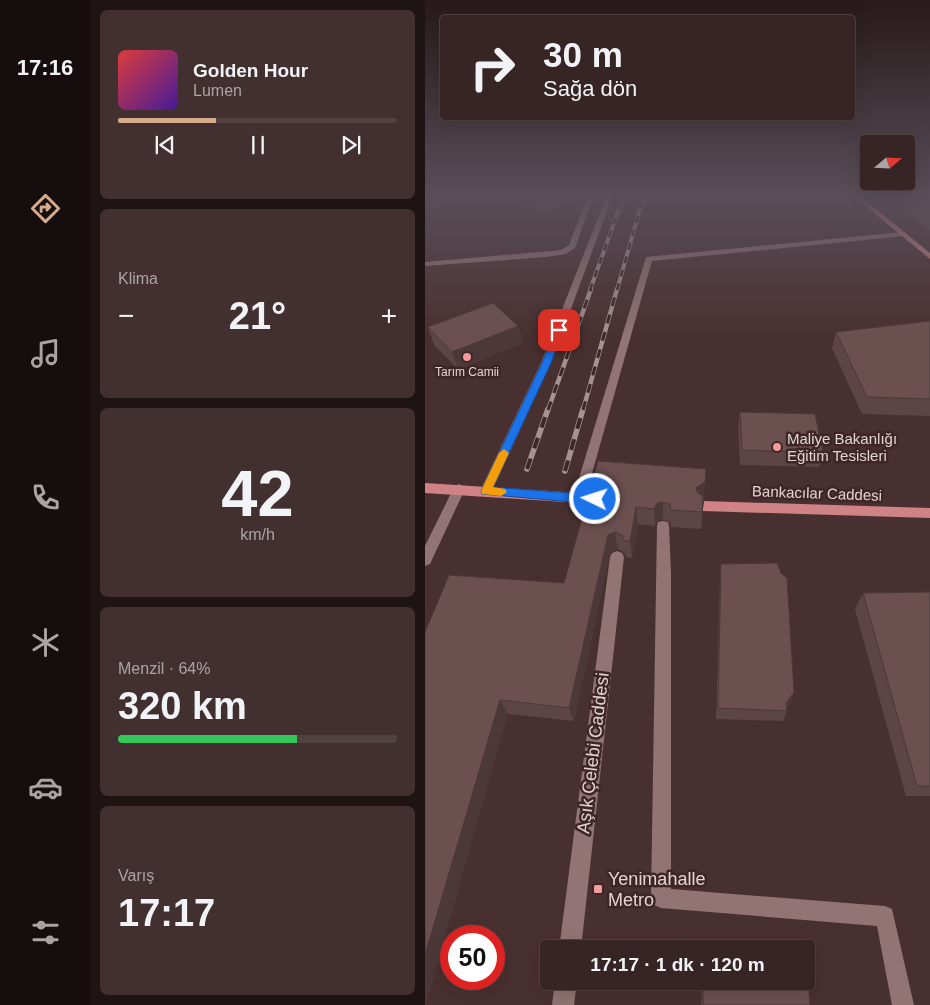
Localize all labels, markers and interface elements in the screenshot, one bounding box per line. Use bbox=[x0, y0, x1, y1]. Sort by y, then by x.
icon: right bbox=[460, 35, 525, 100]
text: 30 m bbox=[543, 35, 623, 74]
text: 17:16 bbox=[17, 55, 73, 80]
text: Golden Hour bbox=[193, 60, 308, 81]
text: Sağa dön bbox=[543, 76, 637, 101]
text: Lumen bbox=[193, 82, 242, 99]
icon: previous bbox=[151, 131, 179, 159]
icon: pause bbox=[244, 131, 272, 159]
icon: next bbox=[337, 131, 365, 159]
north arrow bbox=[860, 135, 915, 190]
map controls bbox=[860, 135, 915, 190]
icon: directions bbox=[28, 191, 63, 226]
text: Klima bbox=[118, 270, 158, 287]
text: 21° bbox=[229, 295, 286, 337]
text: − bbox=[118, 300, 134, 331]
text: + bbox=[381, 300, 397, 331]
pin bbox=[538, 309, 580, 351]
icon: arrive bbox=[545, 316, 573, 344]
icon: music bbox=[28, 336, 63, 371]
marker: Tarım Camii bbox=[461, 351, 473, 363]
place label: Tarım Camii bbox=[435, 365, 499, 379]
place label: Maliye Bakanlığı Eğitim Tesisleri bbox=[787, 430, 897, 464]
marker: Maliye Bakanlığı Eğitim Tesisleri bbox=[771, 441, 783, 453]
text: 42 bbox=[221, 457, 294, 530]
position arrow bbox=[568, 472, 620, 524]
icon: phone bbox=[28, 480, 63, 515]
street label: Bankacılar Caddesi bbox=[752, 482, 882, 504]
text: km/h bbox=[240, 526, 275, 543]
icon: climate bbox=[28, 625, 63, 660]
text: Menzil · 64% bbox=[118, 660, 210, 677]
street label: Aşık Çelebi Caddesi bbox=[573, 671, 613, 835]
text: 320 km bbox=[118, 685, 247, 727]
icon: car bbox=[28, 770, 63, 805]
text: Varış bbox=[118, 867, 154, 884]
place label: Yenimahalle Metro bbox=[608, 869, 705, 910]
marker: Yenimahalle Metro bbox=[592, 883, 604, 895]
text: 17:17 bbox=[118, 892, 215, 934]
icon: filters bbox=[28, 915, 63, 950]
speed limit sign: 50 bbox=[440, 925, 505, 990]
text: 17:17 · 1 dk · 120 m bbox=[590, 954, 765, 975]

